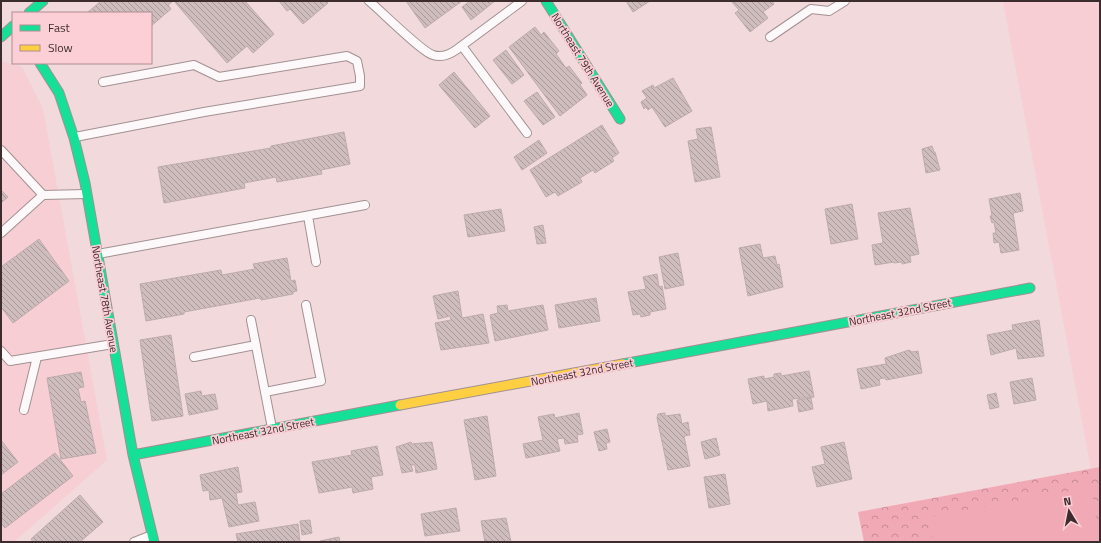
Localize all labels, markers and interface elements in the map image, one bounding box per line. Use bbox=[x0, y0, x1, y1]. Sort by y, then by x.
street label: Northeast 79th Avenue bbox=[548, 10, 619, 110]
legend bbox=[12, 12, 152, 64]
text: Fast bbox=[48, 18, 71, 37]
text: Slow bbox=[48, 38, 73, 57]
street label: Northeast 78th Avenue bbox=[88, 244, 122, 354]
street label: Northeast 32nd Street bbox=[847, 294, 953, 330]
street label: Northeast 32nd Street bbox=[529, 354, 635, 390]
street label: Northeast 32nd Street bbox=[210, 413, 316, 449]
north arrow bbox=[1049, 491, 1089, 531]
text: N bbox=[1062, 493, 1072, 510]

